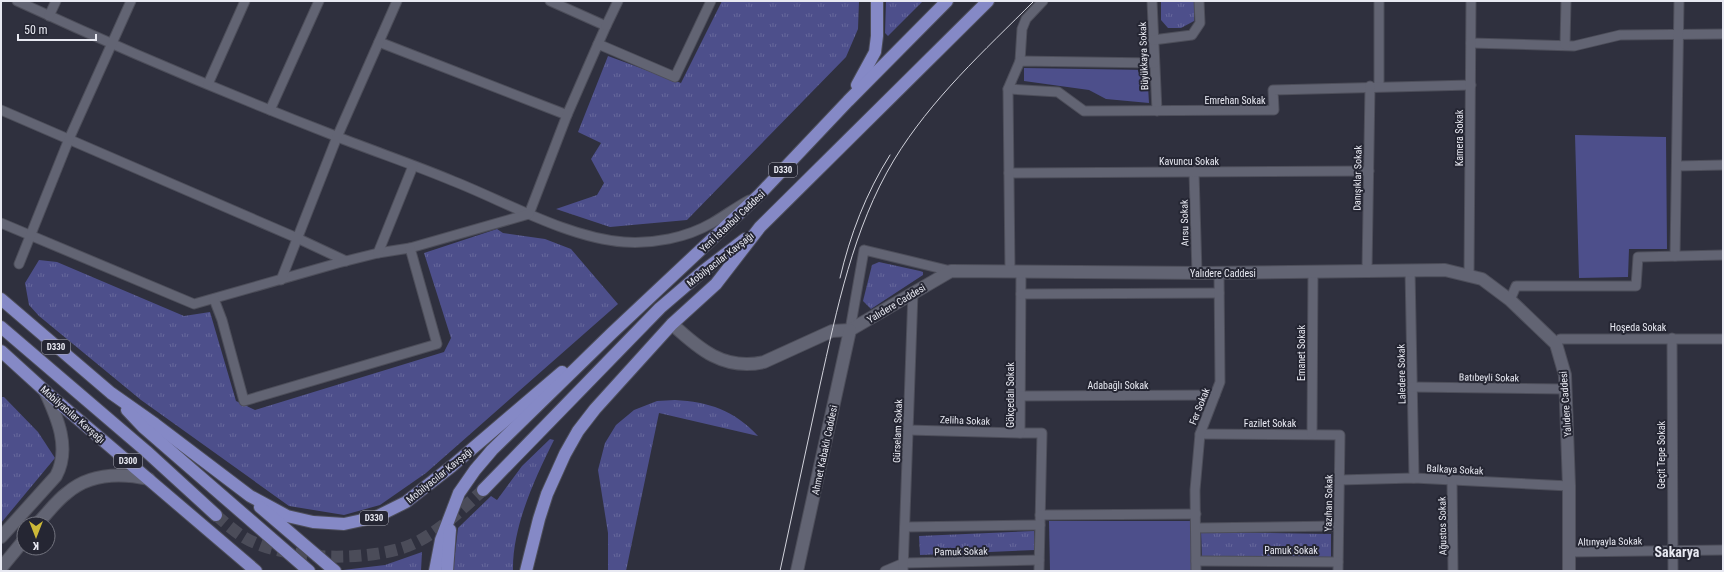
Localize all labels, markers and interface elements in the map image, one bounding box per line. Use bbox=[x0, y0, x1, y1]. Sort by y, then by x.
scale bar bbox=[18, 16, 96, 42]
street label: Büyükkaya Sokak bbox=[1137, 21, 1150, 90]
text: 50 m bbox=[24, 23, 48, 37]
street label: Emrehan Sokak bbox=[1205, 95, 1266, 106]
street label: Kamera Sokak bbox=[1454, 109, 1465, 166]
street label: Danışıklar Sokak bbox=[1351, 145, 1364, 211]
street label: Kavuncu Sokak bbox=[1159, 156, 1219, 167]
road number: D330 bbox=[769, 163, 797, 177]
street label: Yeni İstanbul Caddesi bbox=[697, 188, 767, 254]
street label: Arısu Sokak bbox=[1179, 199, 1190, 247]
street label: Mobilyacılar Kavşağı bbox=[685, 230, 756, 289]
street label: Yalıdere Caddesi bbox=[1190, 268, 1256, 279]
street label: Yalıdere Caddesi bbox=[865, 282, 927, 325]
street label: Hoşeda Sokak bbox=[1610, 322, 1667, 333]
street label: Emanet Sokak bbox=[1296, 324, 1307, 381]
road number: D330 bbox=[42, 340, 70, 354]
street label: Laledere Sokak bbox=[1395, 343, 1408, 404]
street label: Gökçedalı Sokak bbox=[1005, 362, 1016, 428]
street label: Batıbeyli Sokak bbox=[1459, 371, 1520, 384]
street label: Yalıdere Caddesi bbox=[1558, 371, 1573, 437]
street label: Adabağlı Sokak bbox=[1087, 380, 1149, 391]
street label: Mobilyacılar Kavşağı bbox=[38, 384, 107, 445]
street label: Fer Sokak bbox=[1187, 386, 1212, 426]
street label: Gürselam Sokak bbox=[891, 398, 904, 463]
street label: Ahmet Kabaklı Caddesi bbox=[810, 404, 839, 496]
street label: Zeliha Sokak bbox=[940, 414, 991, 427]
street label: Fazilet Sokak bbox=[1244, 418, 1297, 429]
street label: Geçit Tepe Sokak bbox=[1656, 421, 1667, 489]
street label: Mobilyacılar Kavşağı bbox=[404, 445, 474, 505]
road number: D300 bbox=[114, 454, 142, 468]
street label: Balkaya Sokak bbox=[1426, 463, 1484, 477]
street label: Yazıhan Sokak bbox=[1323, 474, 1335, 532]
street label: Ağustos Sokak bbox=[1436, 496, 1449, 556]
road number: D330 bbox=[360, 511, 388, 525]
north arrow bbox=[16, 516, 56, 556]
street label: Altınyayla Sokak bbox=[1578, 535, 1643, 548]
text: K bbox=[32, 539, 39, 552]
district label: Sakarya bbox=[1655, 544, 1700, 560]
street label: Pamuk Sokak bbox=[1264, 545, 1318, 556]
street label: Pamuk Sokak bbox=[934, 546, 988, 557]

